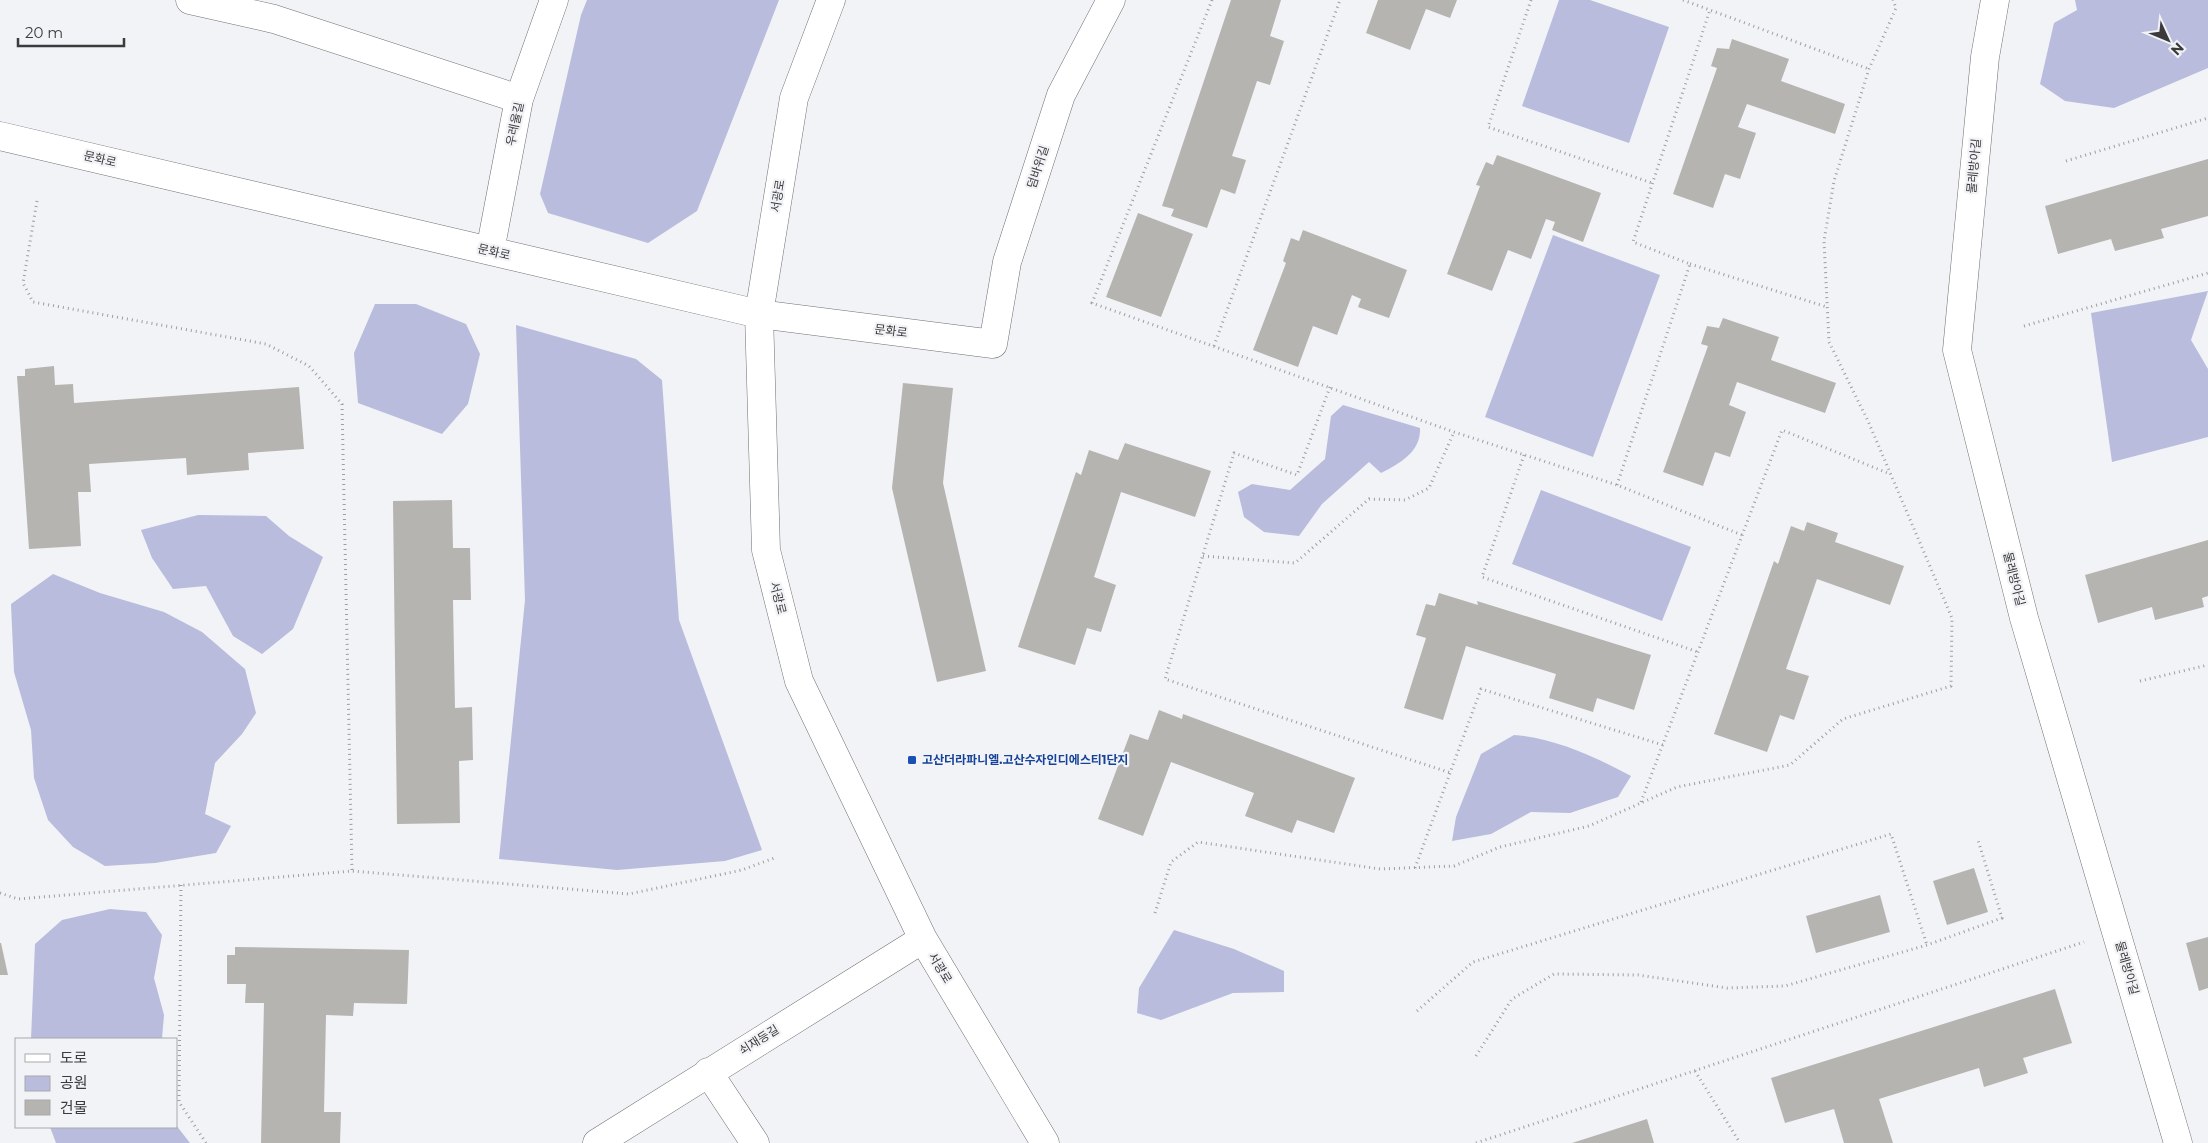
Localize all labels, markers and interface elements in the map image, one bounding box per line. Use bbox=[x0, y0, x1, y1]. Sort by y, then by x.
scale bar bbox=[18, 15, 124, 47]
north arrow bbox=[2143, 15, 2193, 65]
text: 20 m bbox=[25, 23, 63, 42]
text: N bbox=[2167, 39, 2188, 59]
street label: 우레울길 bbox=[503, 101, 526, 147]
street label: 물레방아길 bbox=[1964, 138, 1983, 194]
street label: 덤바위길 bbox=[1024, 144, 1051, 190]
street label: 문화로 bbox=[82, 147, 118, 170]
street label: 서광로 bbox=[768, 178, 788, 213]
street label: 문화로 bbox=[476, 240, 512, 263]
street label: 문화로 bbox=[874, 321, 908, 340]
street label: 물레방아길 bbox=[2001, 550, 2028, 607]
street label: 서광로 bbox=[767, 580, 790, 616]
place label: 고산더라파니엘.고산수자인디에스티1단지 bbox=[922, 752, 1129, 767]
marker: 고산더라파니엘.고산수자인디에스티1단지 bbox=[906, 754, 918, 766]
street label: 물레방아길 bbox=[2113, 939, 2142, 996]
street label: 서광로 bbox=[925, 950, 955, 986]
street label: 쇠재등길 bbox=[736, 1022, 781, 1058]
legend bbox=[15, 1038, 178, 1128]
text: 도로 bbox=[60, 1048, 88, 1067]
text: 공원 bbox=[60, 1073, 88, 1092]
text: 건물 bbox=[60, 1098, 88, 1117]

